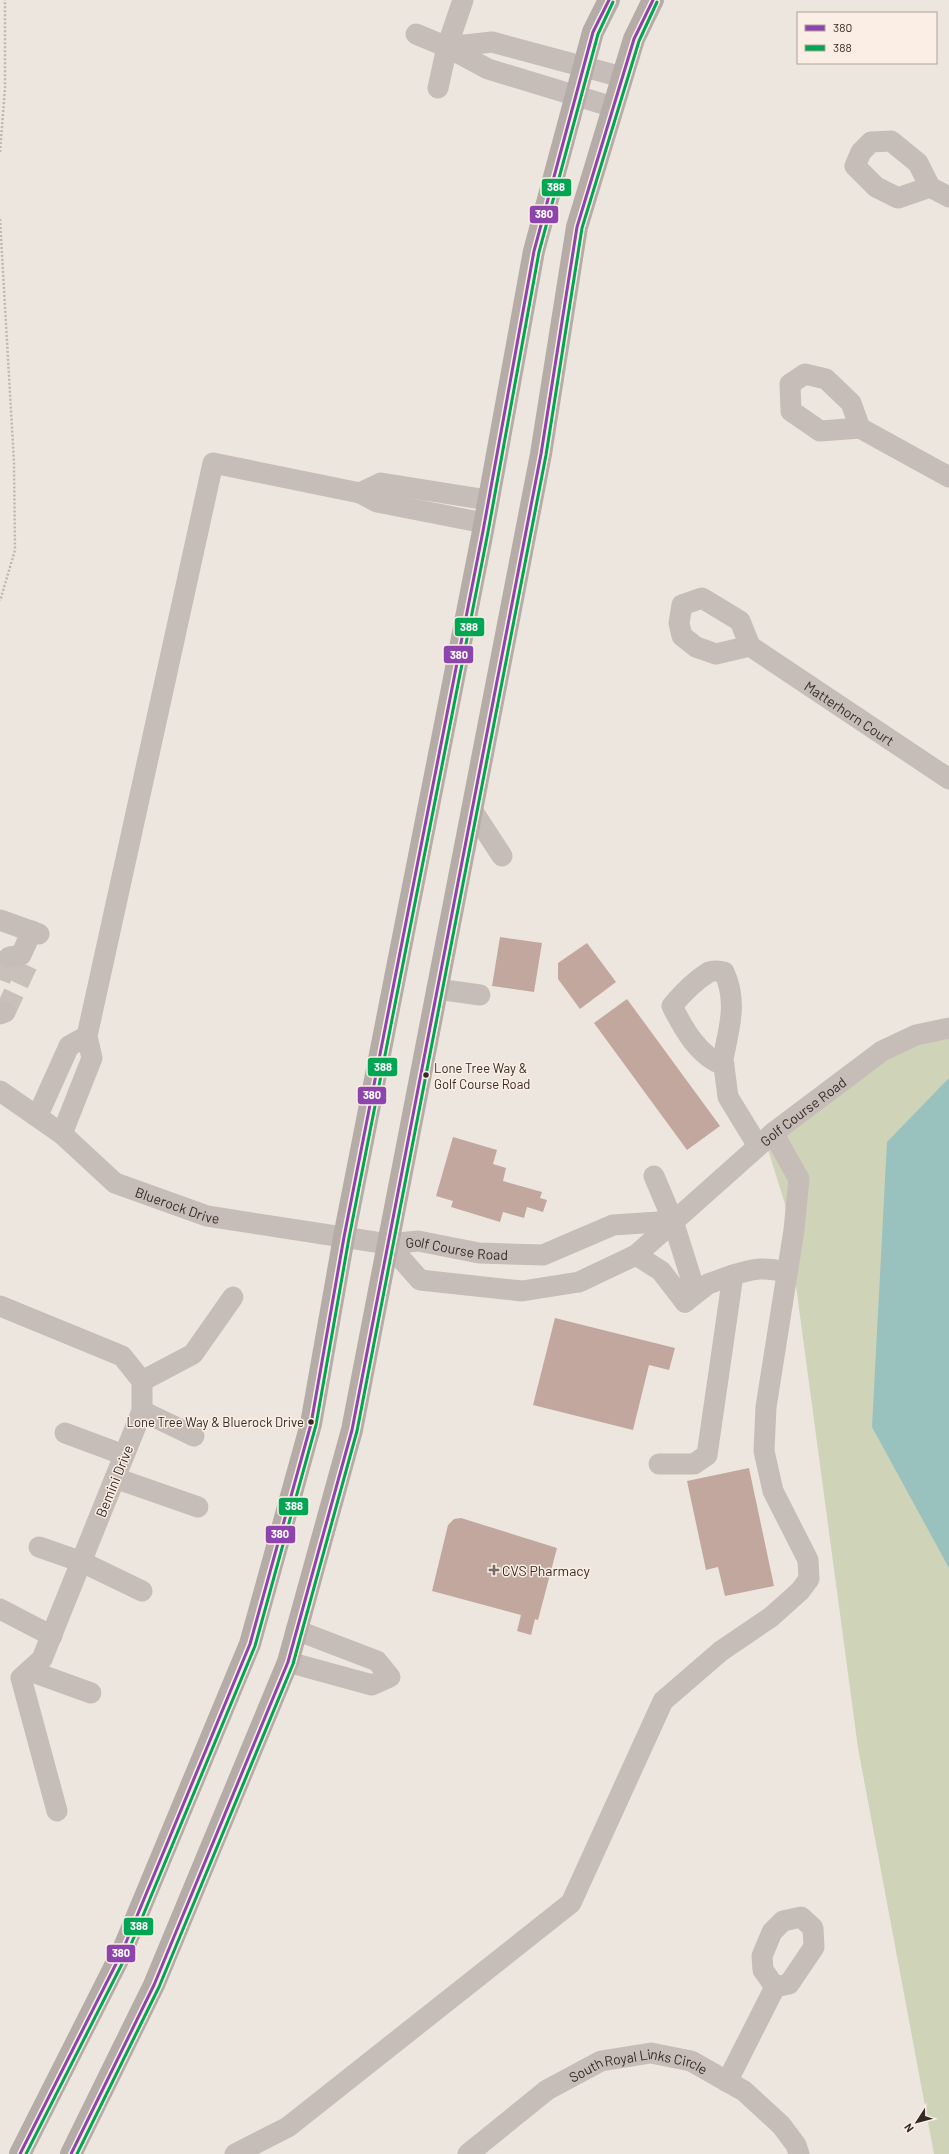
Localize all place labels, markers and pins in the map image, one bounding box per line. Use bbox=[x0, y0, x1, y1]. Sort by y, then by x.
place label: Lone Tree Way & Golf Course Road bbox=[434, 1060, 530, 1092]
marker: Lone Tree Way & Golf Course Road bbox=[421, 1070, 431, 1080]
place label: Lone Tree Way & Bluerock Drive bbox=[127, 1414, 304, 1430]
marker: Lone Tree Way & Bluerock Drive bbox=[306, 1417, 316, 1427]
place label: CVS Pharmacy bbox=[502, 1562, 591, 1579]
marker: CVS Pharmacy bbox=[489, 1565, 499, 1575]

